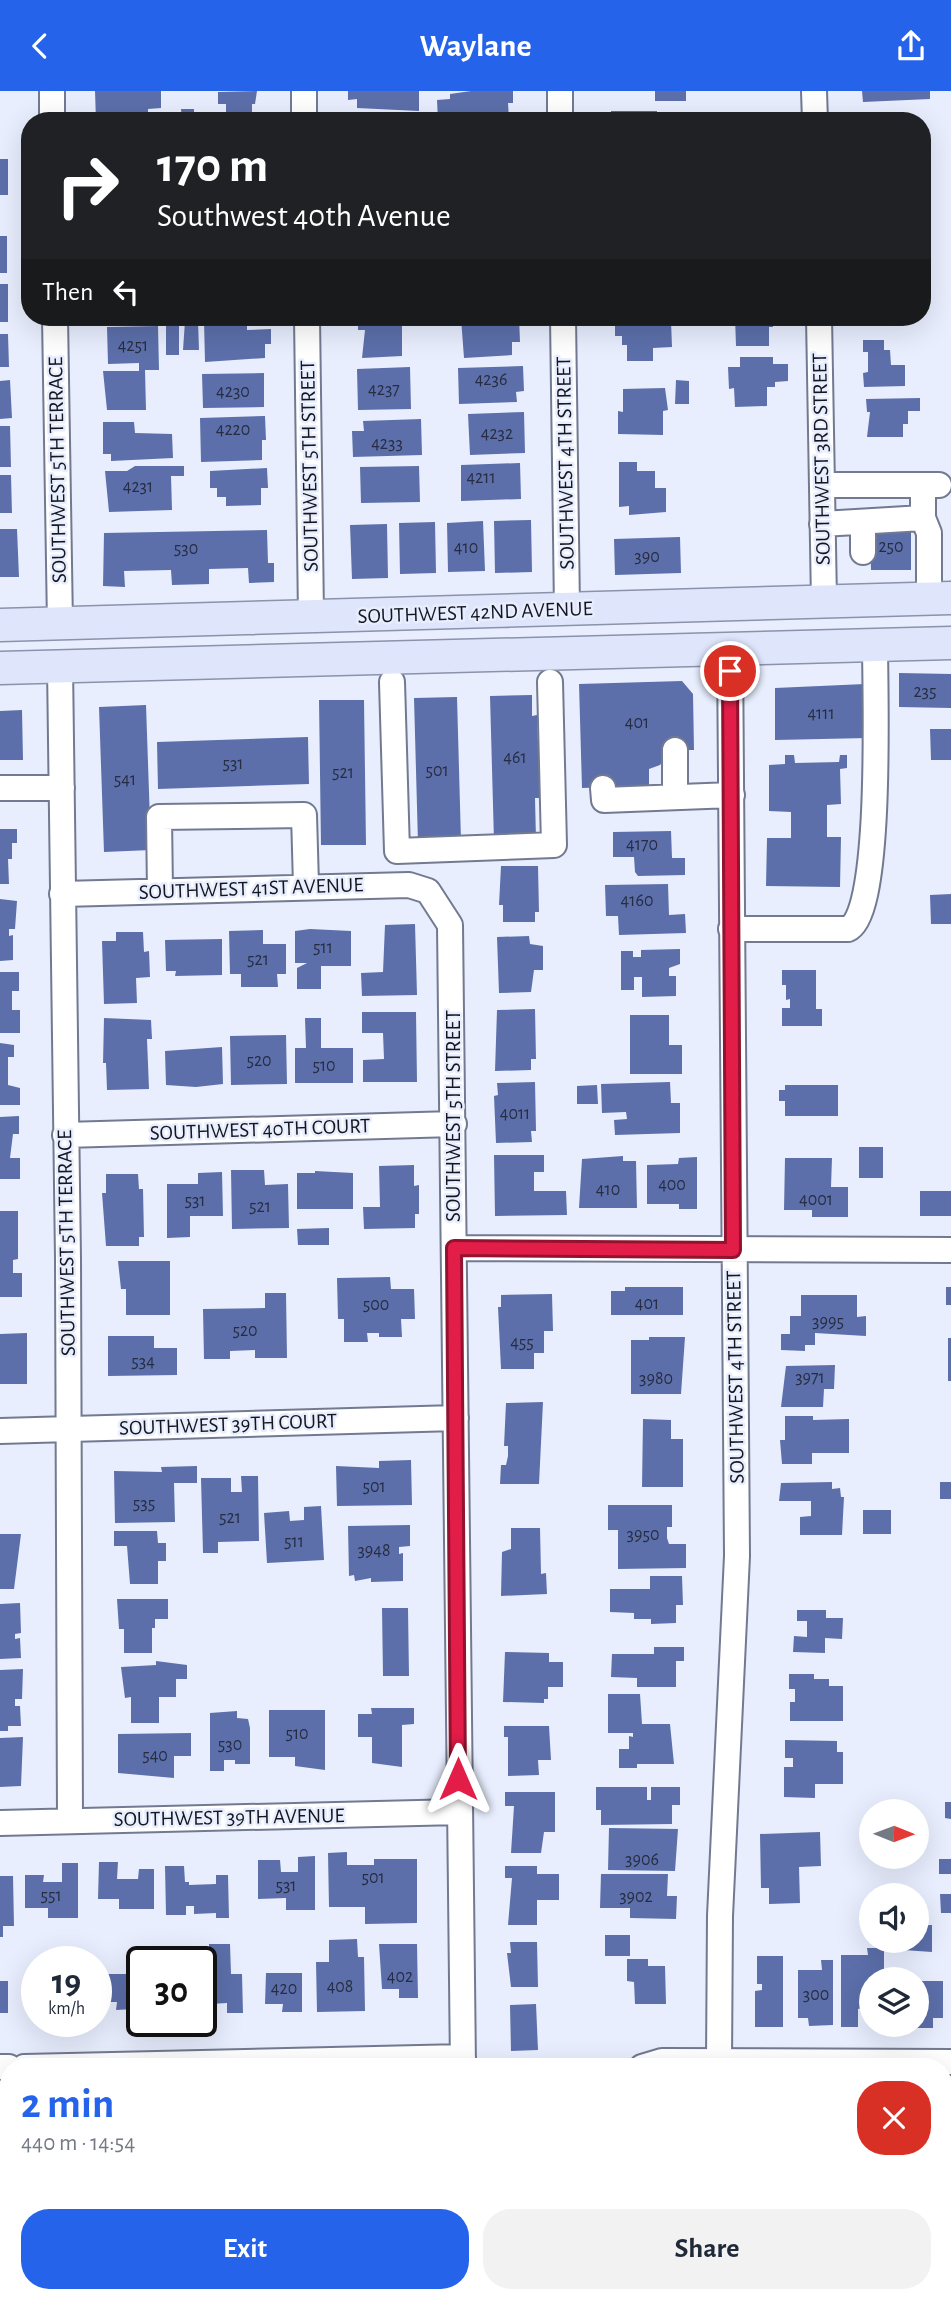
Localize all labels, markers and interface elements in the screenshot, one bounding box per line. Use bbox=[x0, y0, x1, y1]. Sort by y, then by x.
icon: back bbox=[21, 27, 59, 65]
icon: share bbox=[892, 27, 930, 65]
text: Waylane bbox=[419, 30, 532, 62]
icon: right bbox=[42, 140, 133, 231]
text: 170 m bbox=[157, 142, 268, 191]
text: Southwest 40th Avenue bbox=[157, 200, 451, 232]
icon: left bbox=[107, 273, 145, 311]
text: Then bbox=[42, 279, 93, 305]
house number: 4251 bbox=[118, 337, 148, 355]
street label: SOUTHWEST 3RD STREET bbox=[809, 353, 834, 565]
street label: SOUTHWEST 4TH STREET bbox=[553, 356, 578, 570]
street label: SOUTHWEST 5TH TERRACE bbox=[45, 357, 70, 583]
street label: SOUTHWEST 5TH STREET bbox=[297, 360, 322, 572]
house number: 4236 bbox=[475, 371, 507, 389]
house number: 4237 bbox=[368, 381, 400, 399]
house number: 4230 bbox=[216, 383, 250, 401]
house number: 4220 bbox=[216, 421, 250, 439]
house number: 4232 bbox=[481, 425, 513, 443]
house number: 4233 bbox=[371, 435, 403, 453]
house number: 4211 bbox=[466, 469, 496, 487]
house number: 4231 bbox=[123, 478, 153, 496]
house number: 250 bbox=[878, 538, 904, 556]
house number: 410 bbox=[454, 539, 478, 557]
house number: 530 bbox=[174, 540, 198, 558]
house number: 390 bbox=[634, 548, 660, 566]
street label: SOUTHWEST 42ND AVENUE bbox=[357, 598, 593, 627]
pin bbox=[700, 641, 760, 701]
icon: arrive bbox=[711, 652, 749, 690]
house number: 235 bbox=[913, 683, 937, 701]
house number: 4111 bbox=[807, 705, 835, 723]
house number: 401 bbox=[625, 714, 649, 732]
house number: 461 bbox=[503, 749, 527, 767]
house number: 531 bbox=[222, 755, 244, 773]
house number: 501 bbox=[425, 762, 449, 780]
house number: 521 bbox=[332, 764, 354, 782]
house number: 541 bbox=[114, 771, 136, 789]
house number: 4170 bbox=[626, 836, 658, 854]
street label: SOUTHWEST 41ST AVENUE bbox=[138, 874, 364, 903]
house number: 4160 bbox=[621, 892, 653, 910]
house number: 511 bbox=[313, 939, 333, 957]
house number: 521 bbox=[247, 951, 269, 969]
street label: SOUTHWEST 5TH STREET bbox=[443, 1010, 464, 1222]
house number: 520 bbox=[246, 1052, 272, 1070]
house number: 510 bbox=[312, 1057, 336, 1075]
house number: 4011 bbox=[500, 1105, 530, 1123]
street label: SOUTHWEST 40TH COURT bbox=[149, 1115, 371, 1144]
street label: SOUTHWEST 5TH TERRACE bbox=[54, 1130, 79, 1356]
house number: 400 bbox=[658, 1176, 686, 1194]
house number: 410 bbox=[596, 1181, 620, 1199]
house number: 4001 bbox=[799, 1191, 833, 1209]
house number: 531 bbox=[184, 1192, 206, 1210]
house number: 521 bbox=[249, 1198, 271, 1216]
street label: SOUTHWEST 4TH STREET bbox=[723, 1270, 748, 1484]
house number: 401 bbox=[635, 1295, 659, 1313]
house number: 500 bbox=[363, 1296, 389, 1314]
house number: 3995 bbox=[812, 1313, 844, 1331]
house number: 520 bbox=[232, 1322, 258, 1340]
house number: 455 bbox=[510, 1334, 534, 1352]
house number: 534 bbox=[131, 1353, 155, 1371]
house number: 3971 bbox=[795, 1369, 825, 1387]
house number: 3980 bbox=[639, 1370, 673, 1388]
street label: SOUTHWEST 39TH COURT bbox=[119, 1410, 337, 1439]
house number: 501 bbox=[362, 1478, 386, 1496]
house number: 535 bbox=[133, 1495, 155, 1513]
house number: 521 bbox=[219, 1509, 241, 1527]
house number: 3950 bbox=[627, 1526, 659, 1544]
house number: 511 bbox=[284, 1533, 304, 1551]
house number: 3948 bbox=[357, 1542, 391, 1560]
house number: 510 bbox=[285, 1725, 309, 1743]
house number: 530 bbox=[218, 1736, 242, 1754]
position arrow bbox=[421, 1742, 495, 1816]
house number: 540 bbox=[142, 1747, 168, 1765]
north arrow bbox=[859, 1799, 929, 1869]
map controls bbox=[859, 1799, 929, 2037]
street label: SOUTHWEST 39TH AVENUE bbox=[113, 1805, 345, 1830]
house number: 3906 bbox=[625, 1851, 659, 1869]
house number: 501 bbox=[361, 1869, 385, 1887]
house number: 531 bbox=[275, 1877, 297, 1895]
button: sound bbox=[859, 1883, 929, 1953]
house number: 551 bbox=[40, 1887, 62, 1905]
house number: 3902 bbox=[619, 1888, 653, 1906]
speed limit sign: 30 bbox=[126, 1946, 217, 2037]
text: 19 bbox=[52, 1965, 81, 2000]
button: layers bbox=[859, 1967, 929, 2037]
house number: 402 bbox=[387, 1968, 413, 1986]
house number: 408 bbox=[327, 1978, 353, 1996]
house number: 420 bbox=[271, 1980, 297, 1998]
house number: 300 bbox=[803, 1986, 829, 2004]
text: km/h bbox=[48, 2000, 85, 2018]
button: close bbox=[857, 2081, 931, 2155]
text: 2 min bbox=[21, 2083, 114, 2125]
text: 440 m · 14:54 bbox=[21, 2132, 135, 2155]
button: Exit bbox=[21, 2209, 469, 2289]
button: Share bbox=[483, 2209, 931, 2289]

